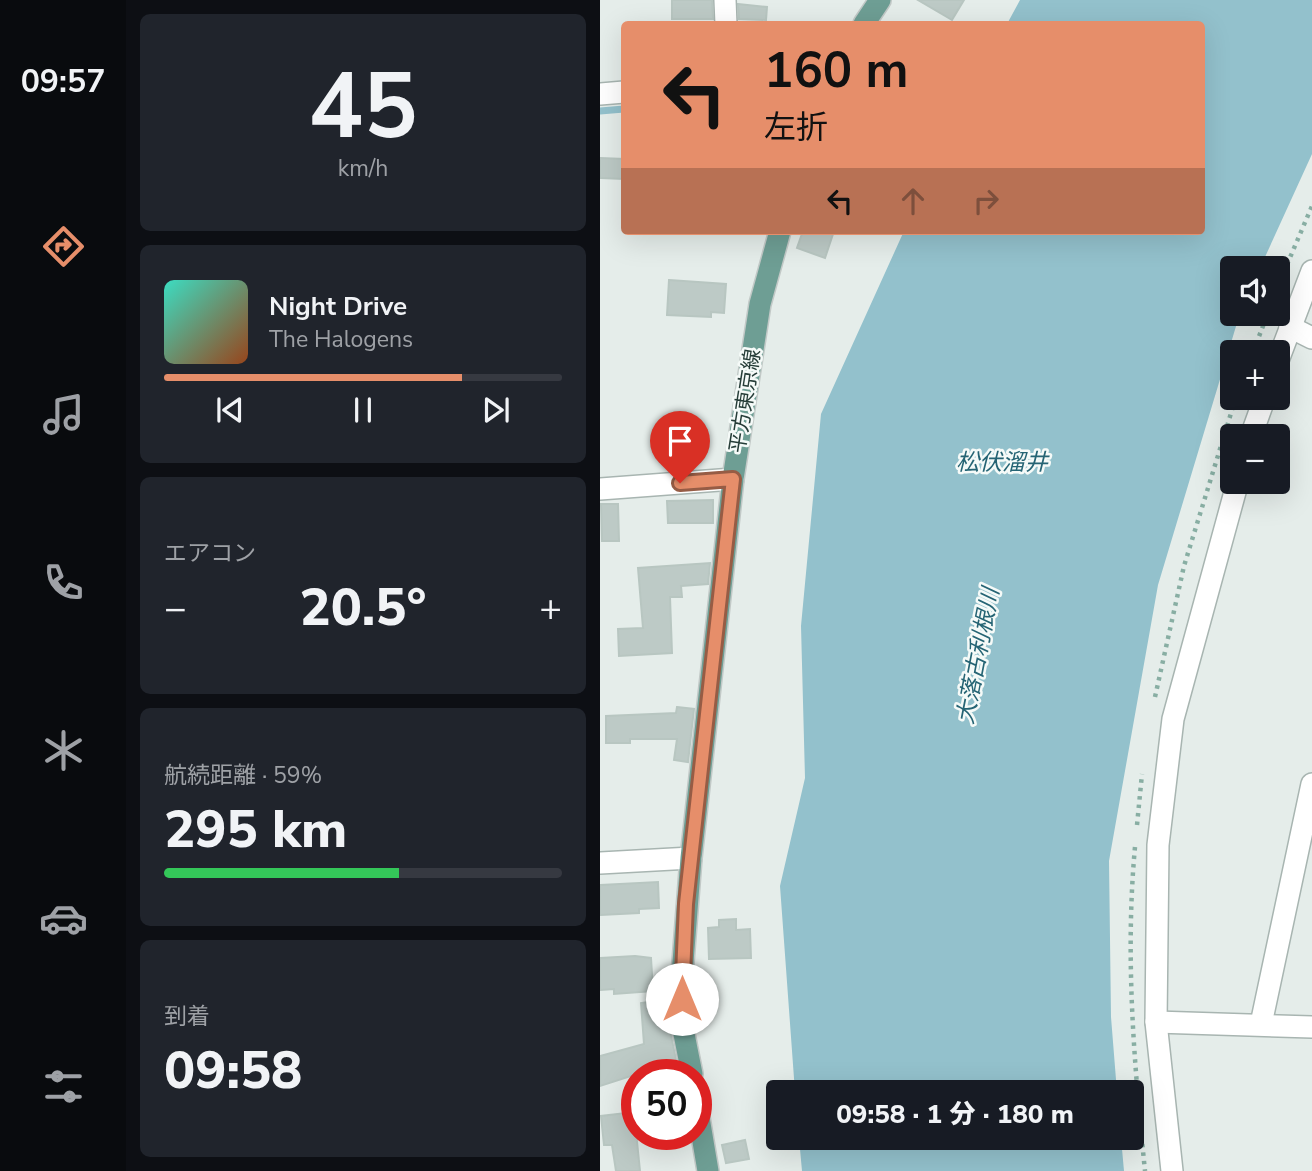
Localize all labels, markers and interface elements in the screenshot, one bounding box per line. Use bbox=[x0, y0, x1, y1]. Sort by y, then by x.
text: 160 m bbox=[764, 37, 908, 104]
text: 45 bbox=[308, 45, 418, 169]
icon: left bbox=[649, 49, 740, 140]
text: 09:57 bbox=[21, 60, 105, 103]
text: 左折 bbox=[764, 106, 828, 149]
text: km/h bbox=[338, 153, 388, 184]
icon: left bbox=[821, 182, 859, 220]
icon: ahead bbox=[894, 182, 932, 220]
icon: right bbox=[967, 182, 1005, 220]
icon: directions bbox=[39, 222, 88, 271]
map controls bbox=[1220, 256, 1290, 494]
button: sound bbox=[1220, 256, 1290, 326]
text: Night Drive bbox=[269, 289, 407, 324]
text: The Halogens bbox=[269, 324, 413, 355]
button: + bbox=[1220, 340, 1290, 410]
street label: 平方東京線 bbox=[723, 347, 767, 455]
icon: music bbox=[39, 390, 88, 439]
icon: previous bbox=[211, 391, 249, 429]
icon: pause bbox=[344, 391, 382, 429]
icon: next bbox=[477, 391, 515, 429]
pin bbox=[650, 411, 710, 483]
icon: arrive bbox=[661, 422, 699, 460]
button: − bbox=[1220, 424, 1290, 494]
water label: 松伏溜井 bbox=[956, 447, 1050, 478]
text: エアコン bbox=[164, 538, 256, 569]
icon: phone bbox=[39, 558, 88, 607]
text: 20.5° bbox=[299, 572, 427, 643]
water label: 大落古利根川 bbox=[950, 582, 1007, 727]
text: − bbox=[164, 583, 187, 634]
text: + bbox=[539, 583, 562, 634]
icon: climate bbox=[39, 726, 88, 775]
text: 航続距離 · 59% bbox=[164, 760, 322, 791]
text: 295 km bbox=[164, 794, 347, 865]
icon: car bbox=[39, 894, 88, 943]
position arrow bbox=[645, 962, 719, 1036]
text: 到着 bbox=[164, 1001, 210, 1032]
text: 09:58 bbox=[164, 1035, 302, 1106]
speed limit sign: 50 bbox=[621, 1059, 712, 1150]
icon: filters bbox=[39, 1062, 88, 1111]
text: 09:58 · 1 分 · 180 m bbox=[836, 1097, 1074, 1132]

